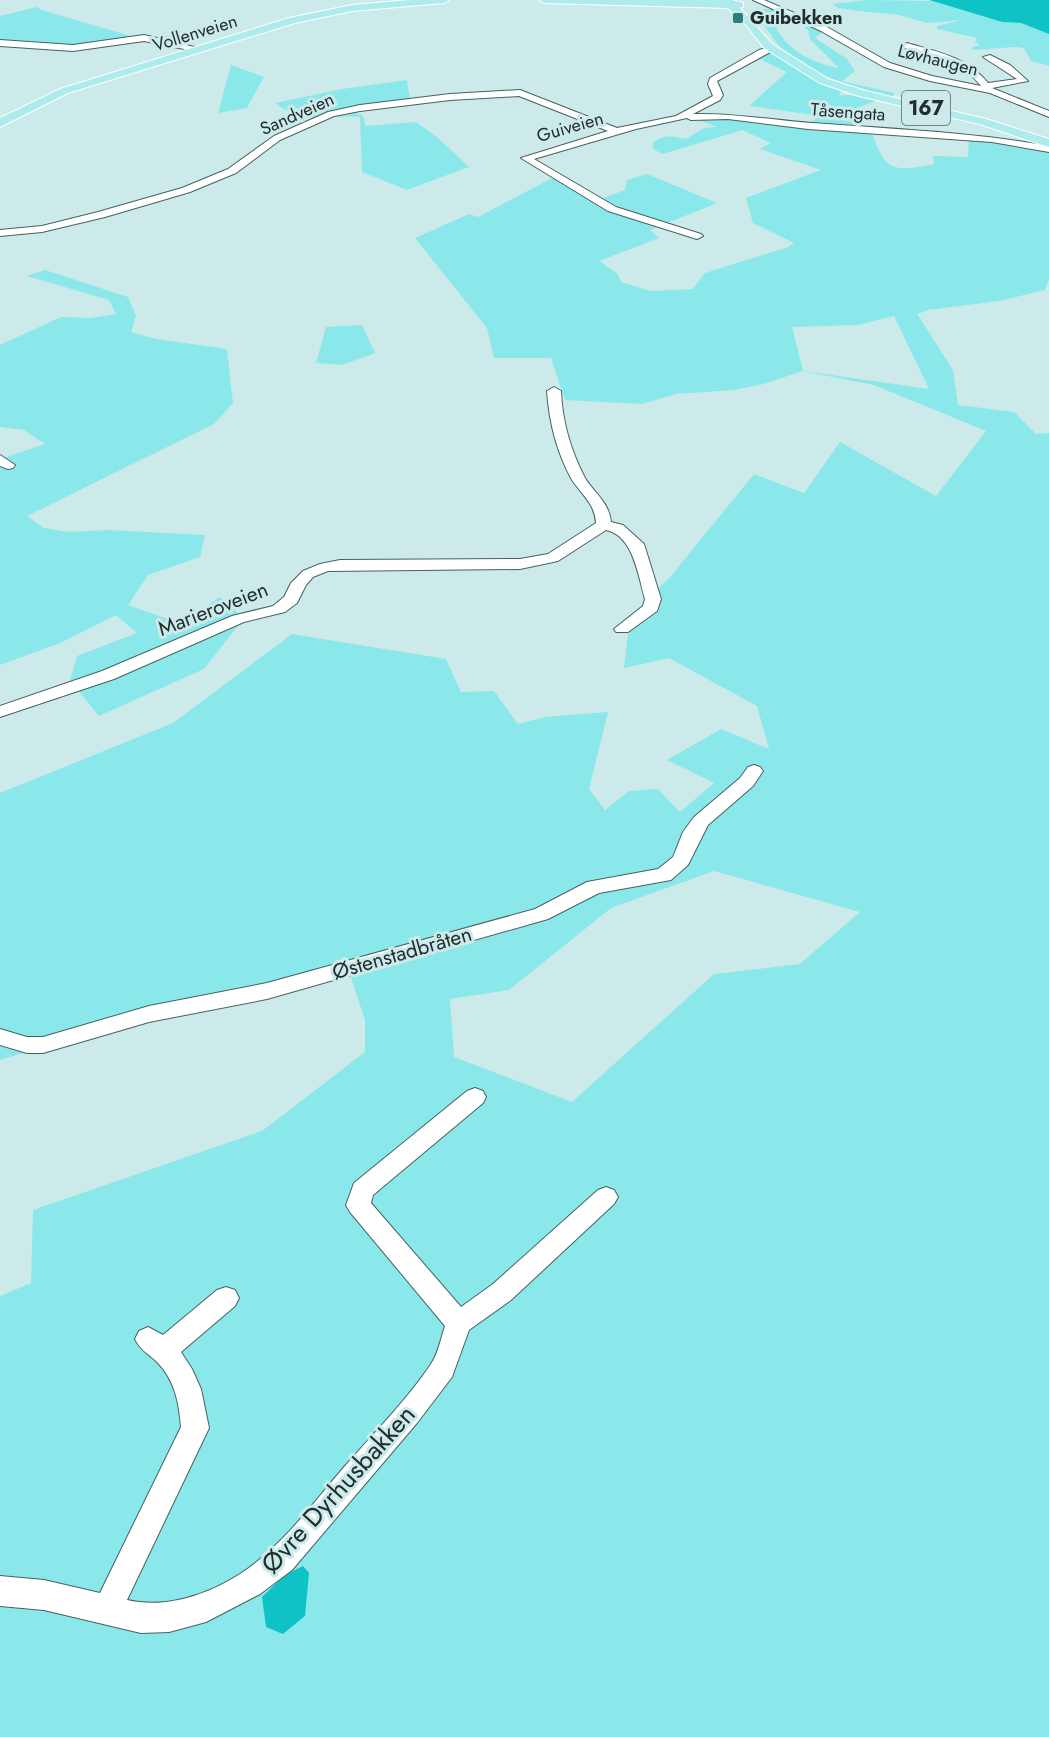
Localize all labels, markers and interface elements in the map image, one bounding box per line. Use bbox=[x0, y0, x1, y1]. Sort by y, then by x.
place label: Guibekken bbox=[750, 5, 843, 31]
street label: Vollenveien bbox=[149, 8, 241, 58]
marker: Guibekken bbox=[731, 11, 745, 25]
street label: Løvhaugen bbox=[895, 37, 981, 83]
street label: Sandveien bbox=[256, 86, 338, 142]
road number: 167 bbox=[902, 91, 950, 125]
street label: Tåsengata bbox=[810, 96, 886, 128]
street label: Guiveien bbox=[534, 105, 606, 149]
street label: Marieroveien bbox=[154, 574, 272, 644]
street label: Østenstadbråten bbox=[329, 919, 475, 987]
street label: Øvre Dyrhusbakken bbox=[252, 1396, 424, 1582]

